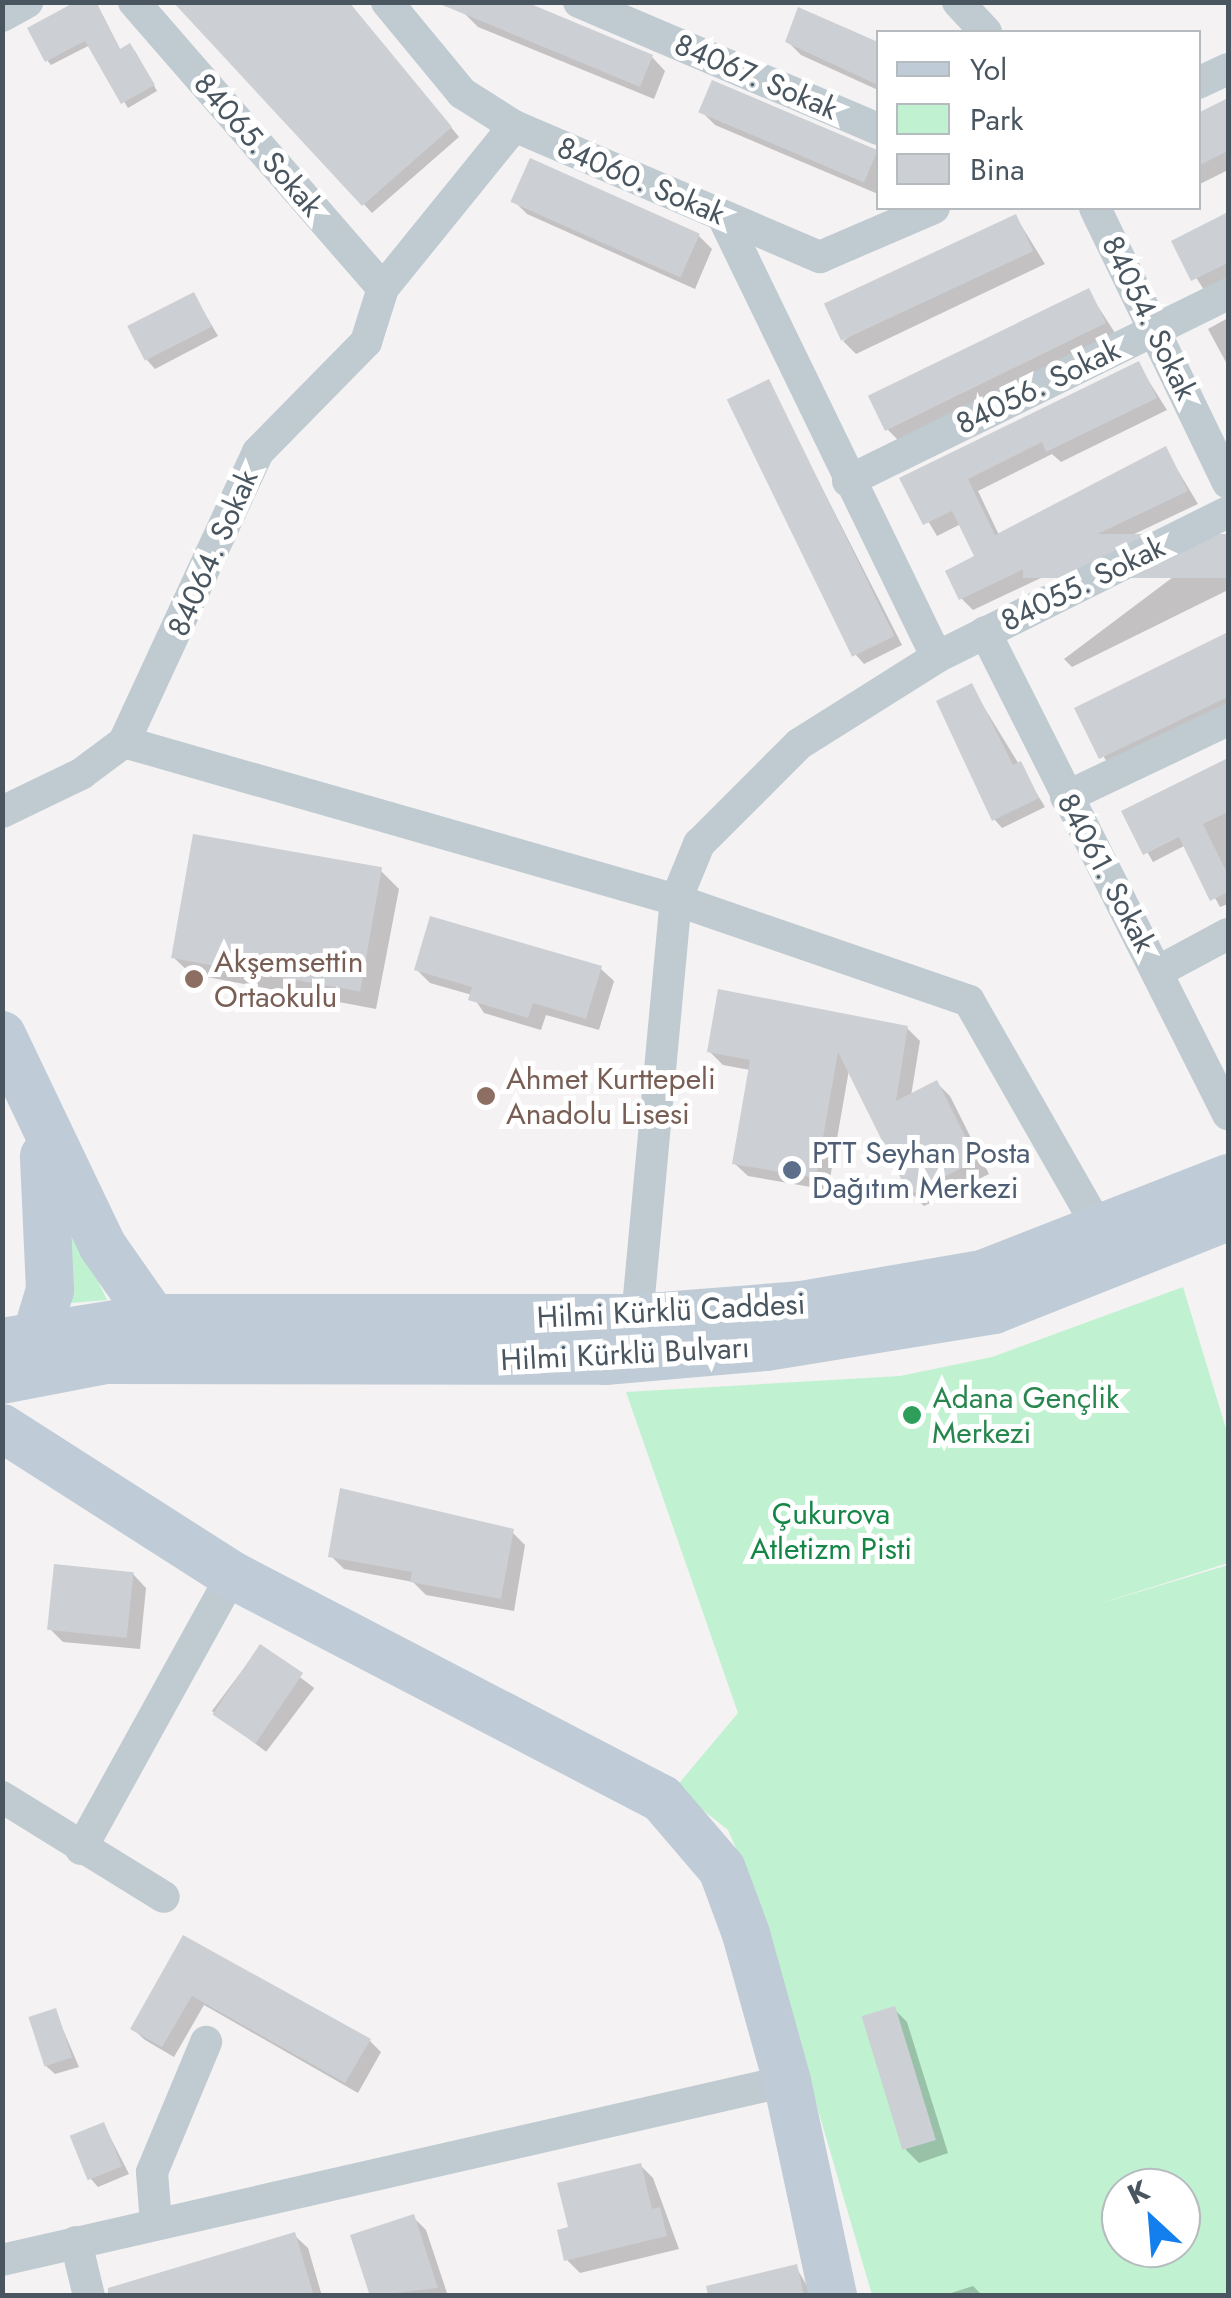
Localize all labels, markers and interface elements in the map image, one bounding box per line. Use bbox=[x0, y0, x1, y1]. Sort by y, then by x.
street label: 84067. Sokak bbox=[669, 27, 843, 127]
legend bbox=[876, 30, 1201, 210]
text: Yol bbox=[970, 48, 1007, 91]
street label: 84065. Sokak bbox=[186, 66, 330, 224]
text: Park bbox=[970, 98, 1023, 141]
street label: 84060. Sokak bbox=[552, 129, 730, 233]
text: Bina bbox=[970, 148, 1025, 191]
street label: 84054. Sokak bbox=[1094, 230, 1204, 406]
street label: 84056. Sokak bbox=[950, 332, 1126, 442]
street label: 84064. Sokak bbox=[160, 464, 266, 642]
street label: 84055. Sokak bbox=[995, 529, 1171, 639]
street label: 84061. Sokak bbox=[1049, 788, 1163, 958]
place label: Akşemsettin Ortaokulu bbox=[214, 944, 363, 1014]
marker: Akşemsettin Ortaokulu bbox=[183, 968, 205, 990]
place label: Ahmet Kurttepeli Anadolu Lisesi bbox=[506, 1061, 716, 1132]
marker: Ahmet Kurttepeli Anadolu Lisesi bbox=[475, 1085, 497, 1107]
place label: PTT Seyhan Posta Dağıtım Merkezi bbox=[812, 1135, 1031, 1206]
marker: PTT Seyhan Posta Dağıtım Merkezi bbox=[781, 1159, 803, 1181]
street label: Hilmi Kürklü Caddesi bbox=[536, 1286, 806, 1336]
street label: Hilmi Kürklü Bulvarı bbox=[500, 1330, 750, 1378]
place label: Adana Gençlik Merkezi bbox=[932, 1380, 1119, 1450]
marker: Adana Gençlik Merkezi bbox=[901, 1404, 923, 1426]
park label: Çukurova Atletizm Pisti bbox=[750, 1496, 912, 1566]
north arrow bbox=[1101, 2168, 1201, 2268]
text: K bbox=[1121, 2170, 1156, 2215]

